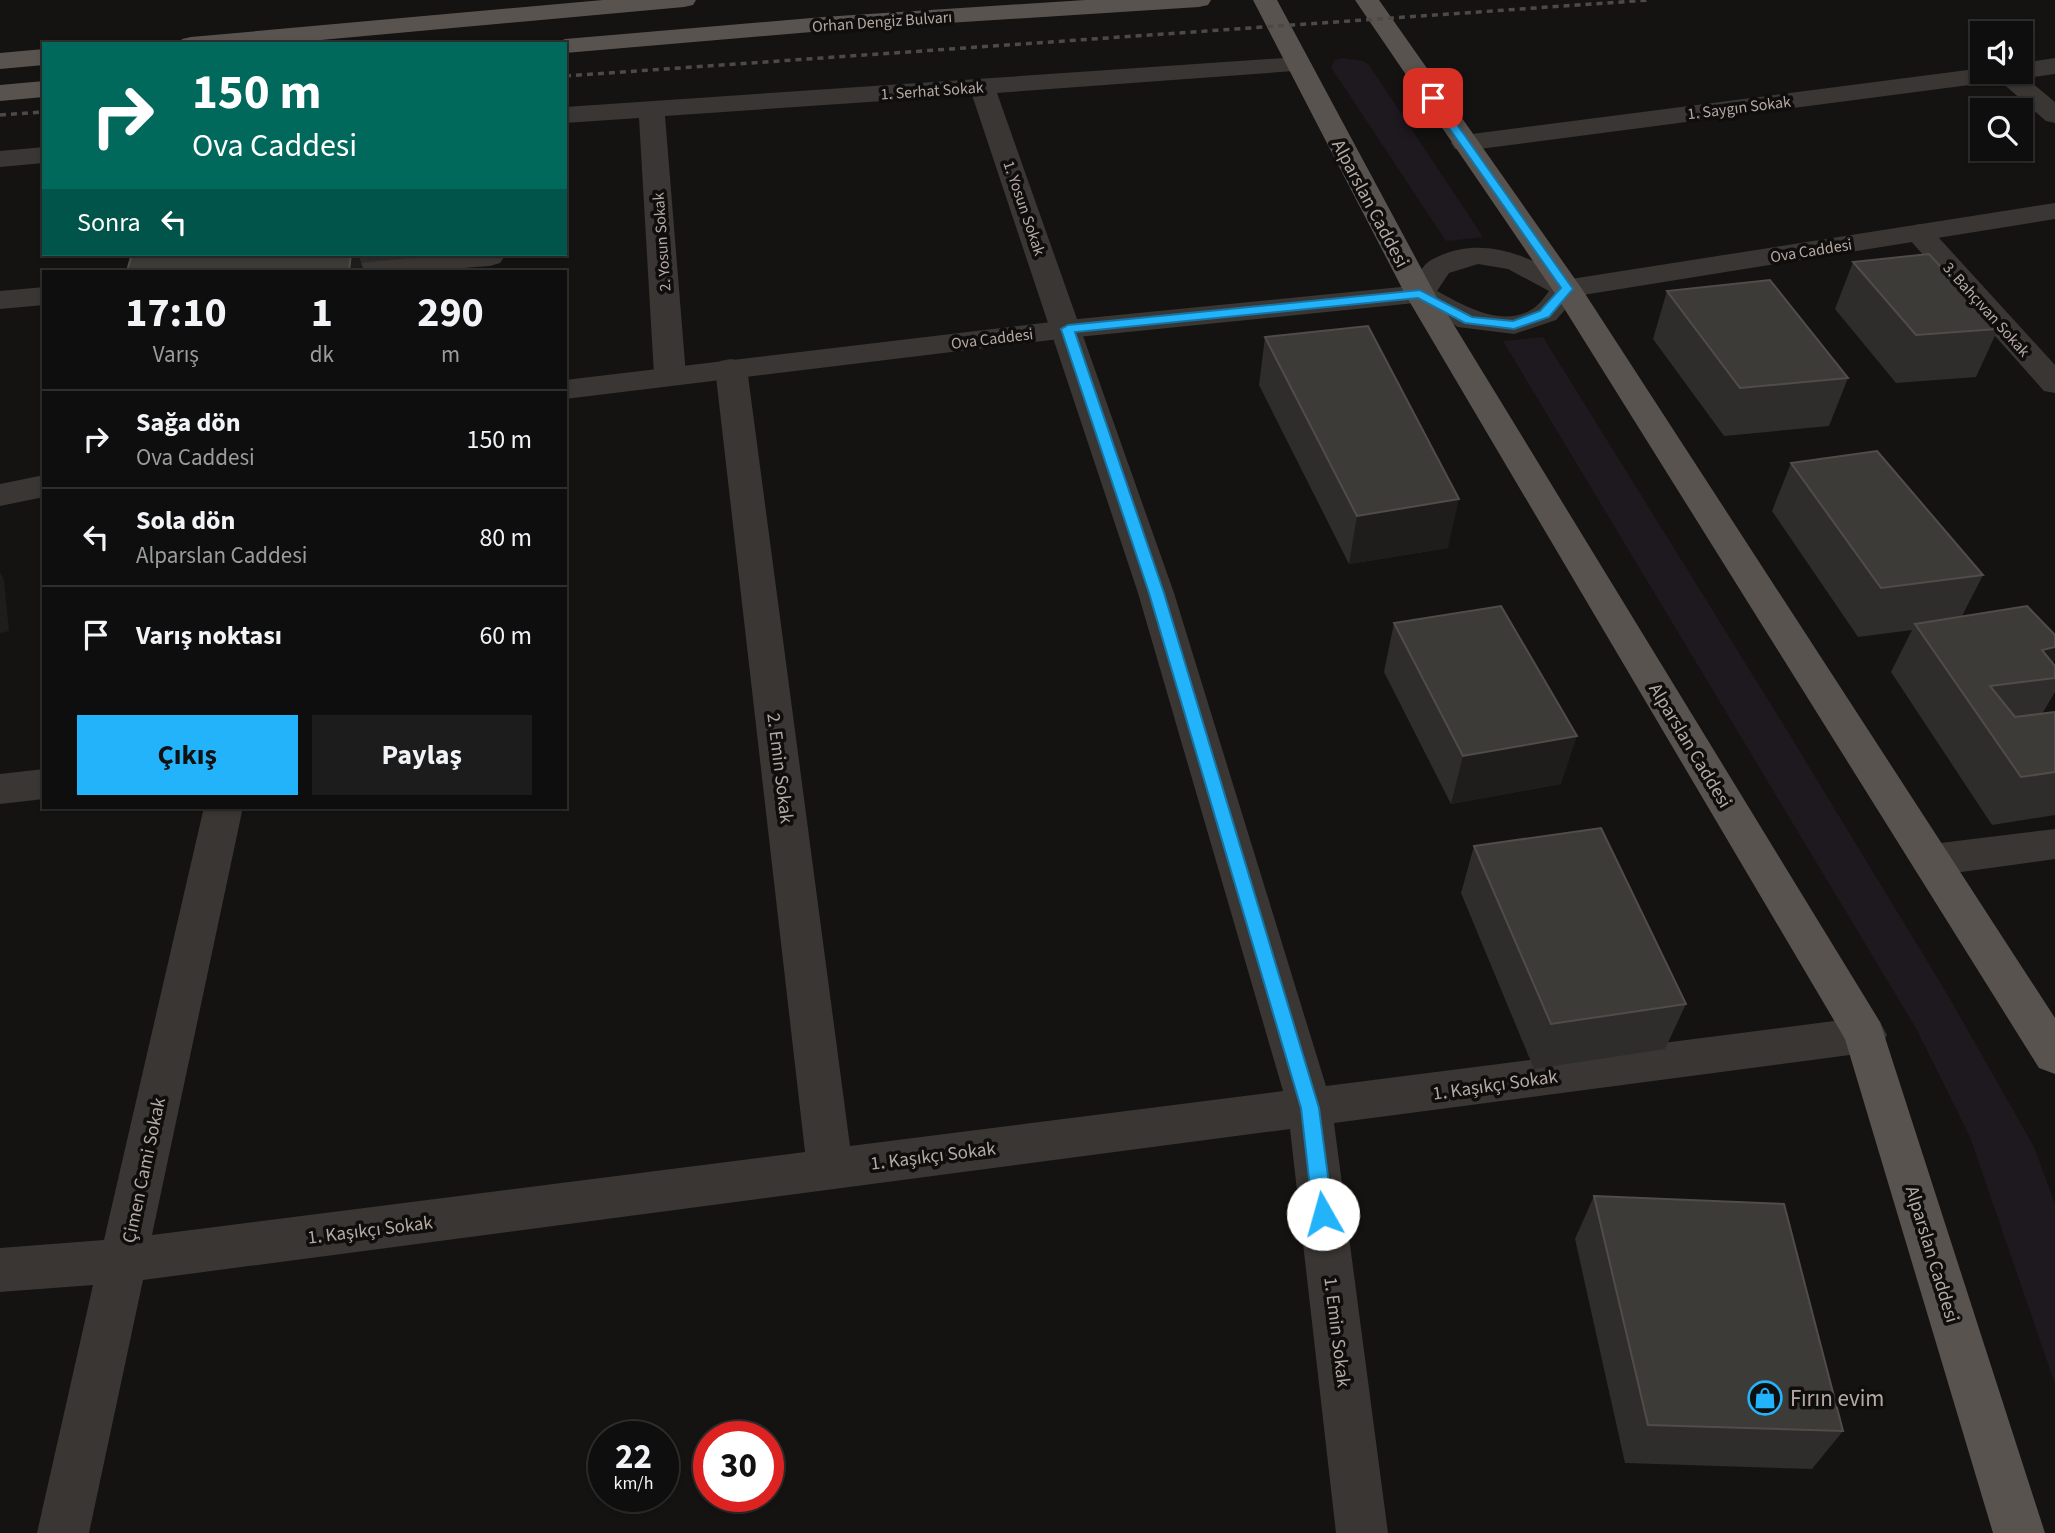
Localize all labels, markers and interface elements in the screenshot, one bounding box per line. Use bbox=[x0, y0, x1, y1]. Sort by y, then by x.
street label: Orhan Dengiz Bulvarı bbox=[811, 6, 953, 38]
map controls bbox=[1970, 21, 2033, 161]
button: sound bbox=[1970, 21, 2033, 84]
text: 150 m bbox=[192, 58, 321, 128]
pin bbox=[1403, 68, 1463, 128]
icon: right bbox=[77, 70, 168, 161]
street label: 1. Serhat Sokak bbox=[880, 76, 984, 106]
icon: arrive bbox=[1414, 79, 1452, 117]
street label: 1. Saygın Sokak bbox=[1686, 91, 1792, 125]
button: search bbox=[1970, 98, 2033, 161]
text: Ova Caddesi bbox=[192, 123, 357, 169]
street label: Alparslan Caddesi bbox=[1324, 135, 1415, 273]
street label: 1. Yosun Sokak bbox=[998, 158, 1051, 259]
street label: 2. Yosun Sokak bbox=[648, 192, 676, 292]
icon: left bbox=[155, 203, 193, 241]
text: Sonra bbox=[77, 204, 141, 241]
street label: Ova Caddesi bbox=[1769, 234, 1854, 268]
street label: 3. Bahçıvan Sokak bbox=[1938, 257, 2035, 362]
text: 17:10 bbox=[125, 283, 227, 343]
text: 1 bbox=[311, 283, 333, 343]
text: 290 bbox=[417, 283, 484, 343]
street label: Ova Caddesi bbox=[950, 323, 1034, 355]
text: Varış bbox=[153, 338, 199, 371]
text: dk bbox=[310, 338, 334, 371]
text: m bbox=[441, 338, 460, 371]
text: Sağa dön bbox=[136, 404, 241, 441]
icon: right bbox=[77, 420, 115, 458]
text: 150 m bbox=[466, 421, 532, 458]
text: Ova Caddesi bbox=[136, 441, 255, 474]
text: Sola dön bbox=[136, 502, 235, 539]
icon: left bbox=[77, 518, 115, 556]
text: 80 m bbox=[479, 519, 532, 556]
text: Alparslan Caddesi bbox=[136, 539, 308, 572]
icon: arrive bbox=[77, 616, 115, 654]
text: Varış noktası bbox=[136, 617, 282, 654]
text: 60 m bbox=[479, 617, 532, 654]
street label: Alparslan Caddesi bbox=[1642, 678, 1738, 813]
street label: 2. Emin Sokak bbox=[759, 711, 800, 826]
button: Çıkış bbox=[77, 715, 298, 795]
button: Paylaş bbox=[312, 715, 532, 795]
street label: 1. Kaşıkçı Sokak bbox=[1431, 1063, 1560, 1108]
street label: Çimen Cami Sokak bbox=[116, 1094, 173, 1246]
street label: 1. Kaşıkçı Sokak bbox=[869, 1135, 998, 1178]
position arrow bbox=[1286, 1177, 1360, 1251]
street label: Alparslan Caddesi bbox=[1898, 1183, 1965, 1326]
street label: 1. Kaşıkçı Sokak bbox=[306, 1209, 435, 1252]
street label: 1. Emin Sokak bbox=[1316, 1275, 1357, 1390]
shop icon: Fırın evim bbox=[1746, 1379, 1784, 1417]
place label: Fırın evim bbox=[1790, 1382, 1884, 1415]
speed limit sign: 30 bbox=[693, 1421, 784, 1512]
text: 22 bbox=[615, 1432, 652, 1482]
text: km/h bbox=[614, 1471, 653, 1496]

